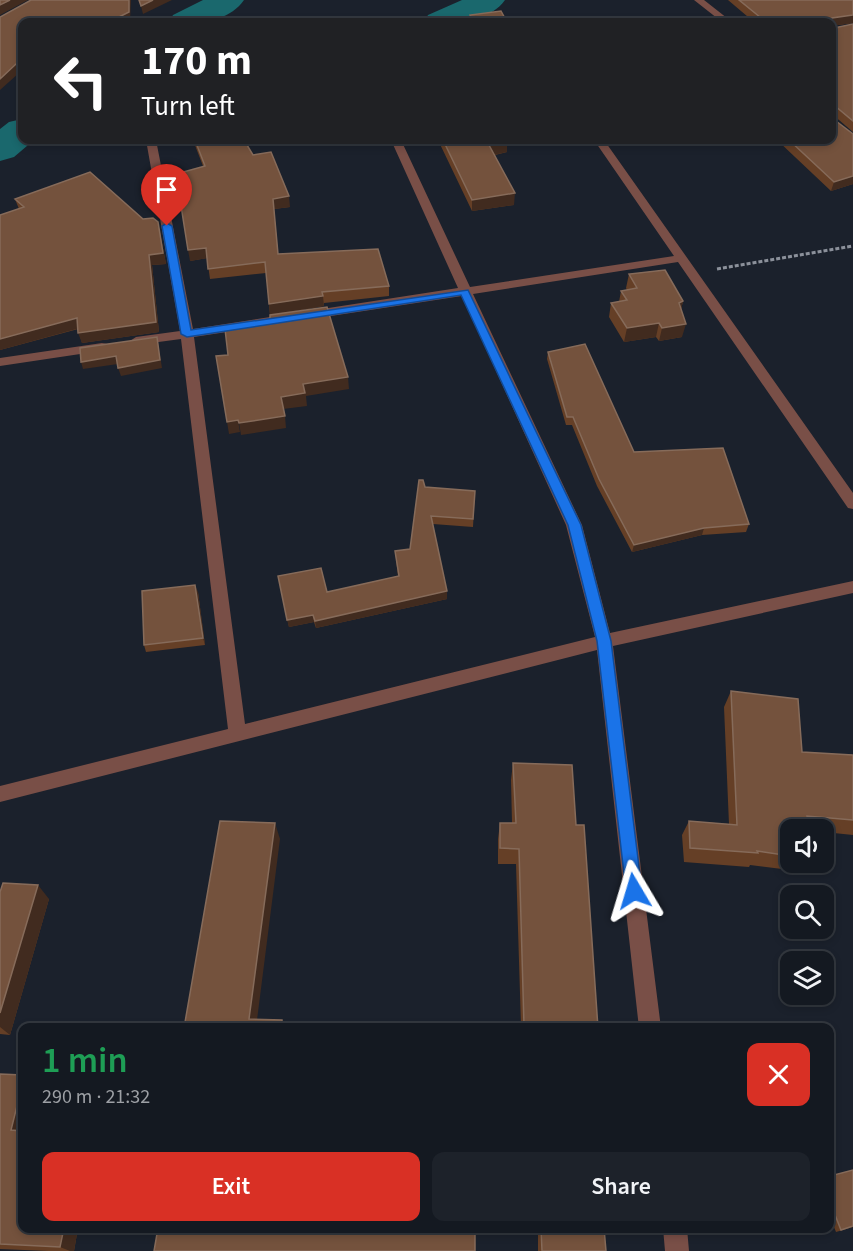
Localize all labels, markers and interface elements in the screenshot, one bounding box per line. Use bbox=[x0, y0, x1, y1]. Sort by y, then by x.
text: 170 m bbox=[141, 31, 252, 91]
icon: left bbox=[42, 42, 120, 120]
text: Turn left bbox=[141, 87, 235, 126]
pin bbox=[141, 164, 192, 226]
icon: arrive bbox=[150, 173, 183, 206]
map controls bbox=[780, 819, 834, 1005]
button: sound bbox=[780, 819, 834, 873]
position arrow bbox=[602, 859, 666, 923]
button: search bbox=[780, 885, 834, 939]
button: layers bbox=[780, 951, 834, 1005]
text: 1 min bbox=[42, 1035, 128, 1086]
button: close bbox=[747, 1043, 810, 1106]
text: 290 m · 21:32 bbox=[42, 1083, 150, 1111]
button: Exit bbox=[42, 1152, 420, 1221]
button: Share bbox=[432, 1152, 810, 1221]

